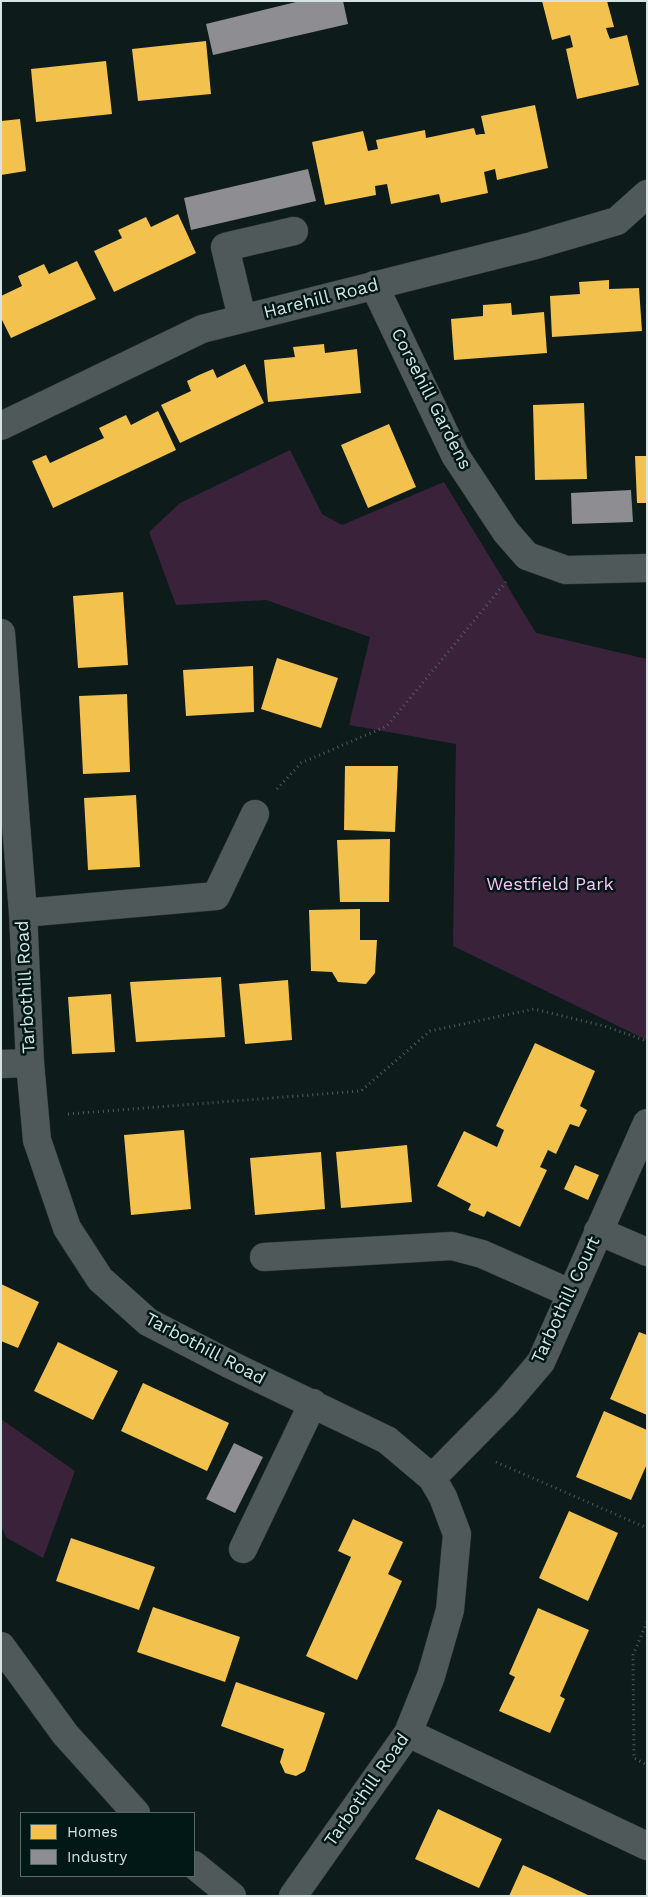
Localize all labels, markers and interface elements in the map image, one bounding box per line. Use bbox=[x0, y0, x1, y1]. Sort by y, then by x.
street label: Harehill Road bbox=[261, 274, 381, 324]
street label: Corsehill Gardens bbox=[386, 325, 476, 473]
park label: Westfield Park bbox=[486, 874, 614, 896]
street label: Tarbothill Road bbox=[12, 920, 40, 1054]
street label: Tarbothill Court bbox=[527, 1233, 605, 1367]
street label: Tarbothill Road bbox=[141, 1308, 269, 1390]
street label: Tarbothill Road bbox=[320, 1729, 414, 1851]
legend bbox=[20, 1812, 195, 1877]
text: Homes bbox=[67, 1823, 118, 1841]
text: Industry bbox=[67, 1848, 127, 1866]

